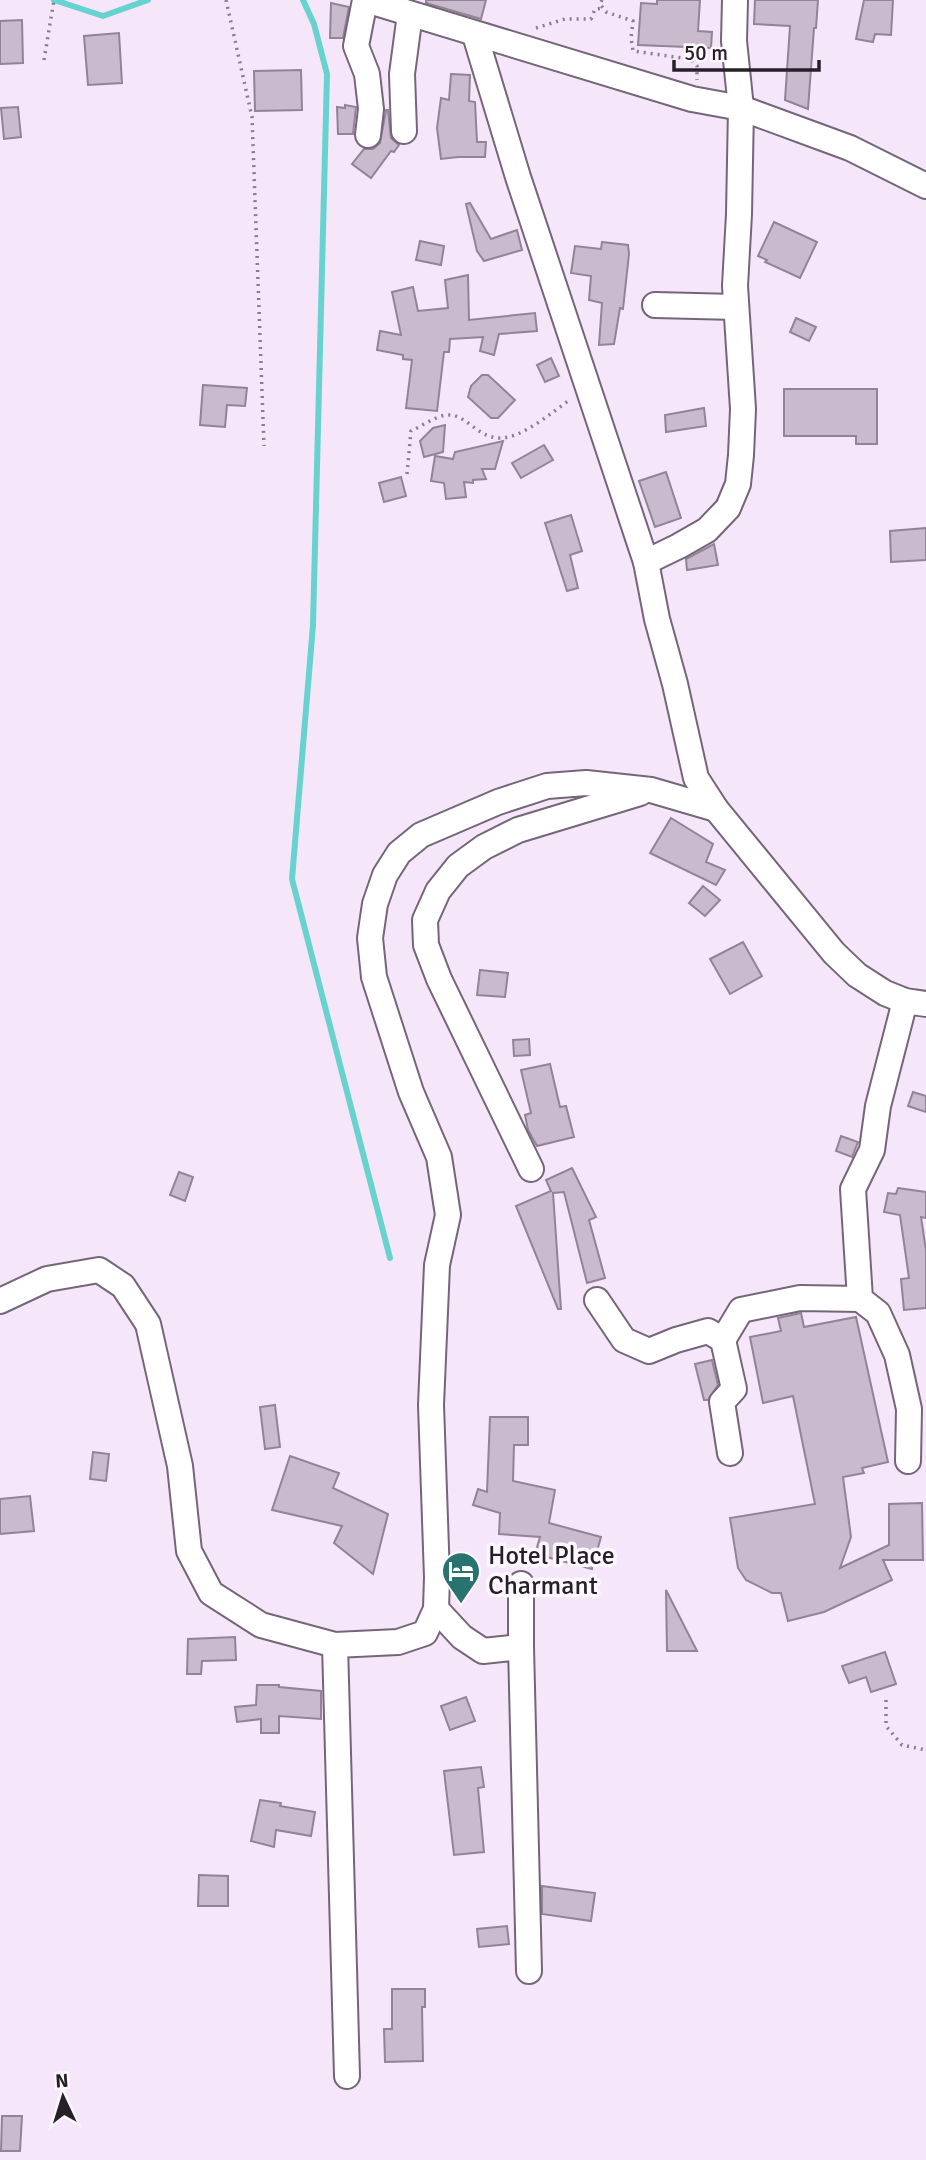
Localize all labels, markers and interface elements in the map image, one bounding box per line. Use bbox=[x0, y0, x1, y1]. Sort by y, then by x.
scale bar bbox=[674, 28, 819, 72]
text: 50 m bbox=[684, 40, 728, 66]
place label: Hotel Place Charmant bbox=[488, 1540, 615, 1602]
hotel icon: Hotel Place Charmant bbox=[440, 1550, 482, 1605]
north arrow bbox=[28, 2062, 98, 2132]
text: N bbox=[54, 2069, 69, 2093]

